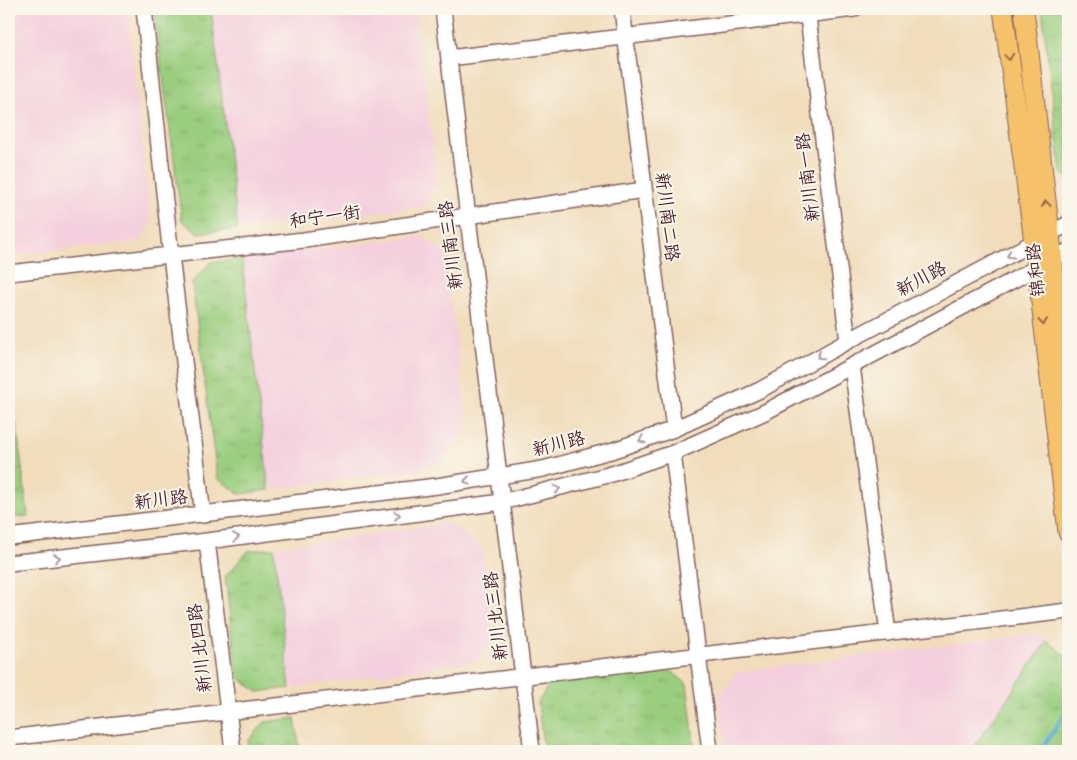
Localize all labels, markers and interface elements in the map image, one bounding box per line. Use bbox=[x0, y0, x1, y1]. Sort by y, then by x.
one-way arrow bbox=[1004, 53, 1014, 61]
street label: 新川南一路 bbox=[789, 131, 829, 223]
street label: 新川南二路 bbox=[646, 171, 686, 263]
street label: 和宁一街 bbox=[287, 199, 363, 237]
street label: 新川南三路 bbox=[432, 199, 472, 291]
one-way arrow bbox=[1041, 200, 1052, 208]
street label: 锦和路 bbox=[1020, 242, 1054, 298]
one-way arrow bbox=[1006, 249, 1015, 259]
street label: 新川路 bbox=[891, 255, 953, 305]
one-way arrow bbox=[1037, 319, 1048, 327]
one-way arrow bbox=[816, 350, 825, 360]
street label: 新川路 bbox=[529, 424, 589, 466]
one-way arrow bbox=[638, 434, 646, 444]
one-way arrow bbox=[463, 476, 471, 486]
street label: 新川路 bbox=[132, 483, 190, 519]
one-way arrow bbox=[553, 484, 562, 495]
one-way arrow bbox=[393, 511, 401, 521]
one-way arrow bbox=[232, 532, 240, 543]
one-way arrow bbox=[53, 553, 61, 564]
street label: 新川北三路 bbox=[477, 570, 517, 662]
street label: 新川北四路 bbox=[181, 602, 221, 694]

